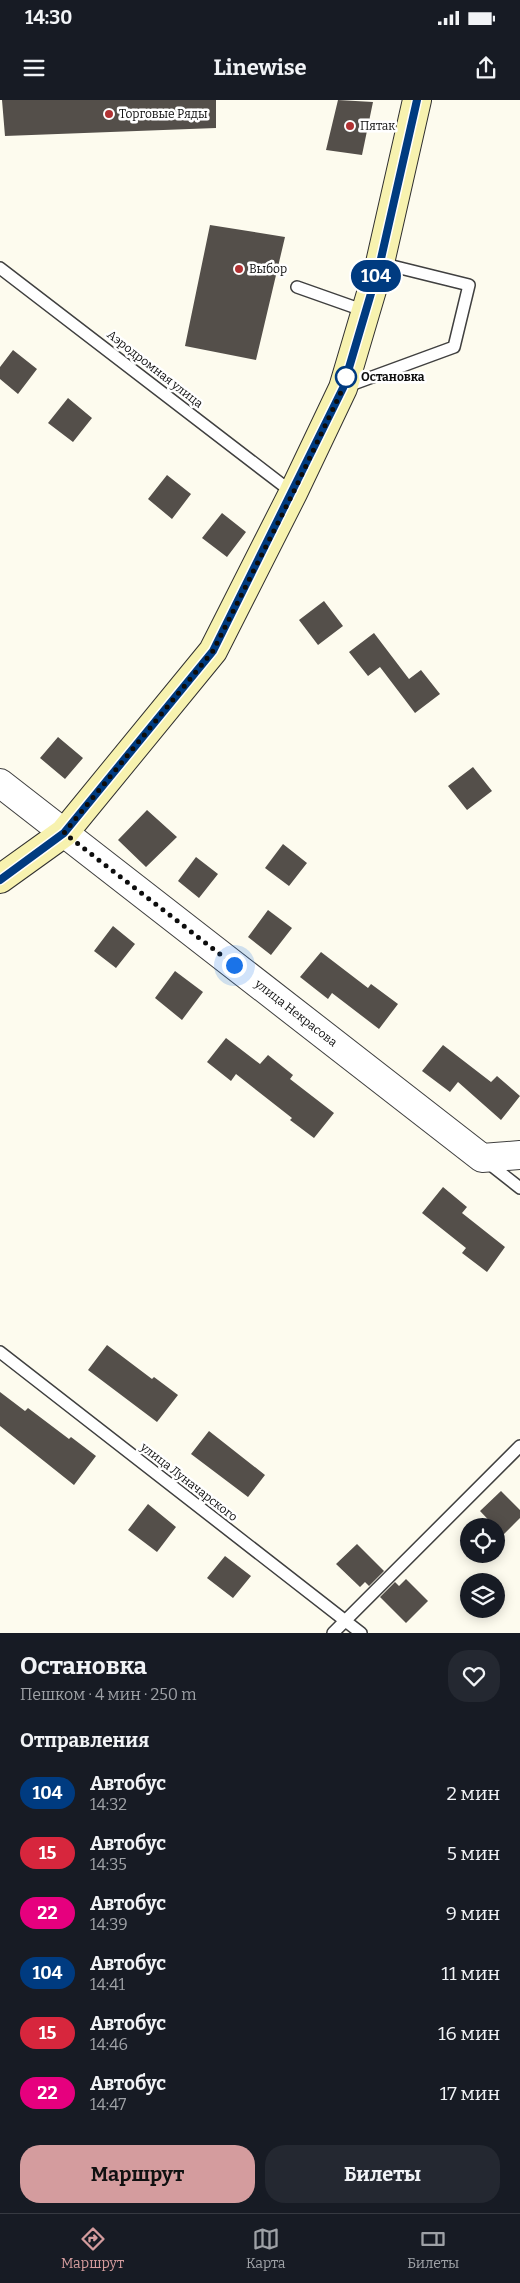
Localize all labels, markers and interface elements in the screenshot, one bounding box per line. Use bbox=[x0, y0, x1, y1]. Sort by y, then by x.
text: 14:30 bbox=[25, 6, 72, 29]
icon: menu bbox=[20, 54, 48, 82]
text: Linewise bbox=[213, 54, 307, 81]
icon: share bbox=[472, 54, 500, 82]
place label: Торговые Ряды bbox=[119, 107, 208, 121]
marker: Торговые Ряды bbox=[103, 108, 115, 120]
place label: Пятак bbox=[360, 119, 395, 133]
marker: Пятак bbox=[344, 120, 356, 132]
line badge: 104 bbox=[347, 260, 405, 292]
place label: Выбор bbox=[249, 262, 287, 276]
marker: Выбор bbox=[233, 263, 245, 275]
text: 104 bbox=[361, 265, 391, 287]
street label: Аэродромная улица bbox=[104, 327, 206, 411]
marker: Остановка bbox=[335, 366, 357, 388]
place label: Остановка bbox=[361, 370, 425, 384]
your location bbox=[222, 953, 247, 978]
street label: улица Некрасова bbox=[251, 976, 340, 1050]
street label: улица Луначарского bbox=[137, 1439, 240, 1524]
map controls bbox=[460, 1518, 505, 1618]
button: locate bbox=[460, 1518, 505, 1563]
button: layers bbox=[460, 1573, 505, 1618]
button: heart bbox=[448, 1650, 500, 1702]
text: Остановка bbox=[20, 1652, 147, 1680]
text: Пешком · 4 мин · 250 m bbox=[20, 1685, 196, 1704]
text: Отправления bbox=[20, 1729, 149, 1752]
text: Автобус bbox=[90, 1772, 166, 1795]
text: 104 bbox=[32, 1782, 63, 1804]
text: 2 мин bbox=[446, 1782, 500, 1805]
text: 14:32 bbox=[90, 1795, 127, 1814]
text: Автобус bbox=[90, 1832, 166, 1855]
text: 15 bbox=[39, 1842, 56, 1864]
text: 5 мин bbox=[447, 1842, 500, 1865]
text: 14:35 bbox=[90, 1855, 127, 1874]
text: Автобус bbox=[90, 1892, 166, 1915]
text: 22 bbox=[37, 1902, 58, 1924]
text: 9 мин bbox=[446, 1902, 500, 1925]
text: 14:39 bbox=[90, 1915, 128, 1934]
text: Автобус bbox=[90, 1952, 166, 1975]
text: 104 bbox=[32, 1962, 63, 1984]
text: 11 мин bbox=[441, 1962, 500, 1985]
text: 14:41 bbox=[90, 1975, 125, 1994]
text: Автобус bbox=[90, 2012, 166, 2035]
text: 15 bbox=[39, 2022, 56, 2044]
text: 16 мин bbox=[438, 2022, 500, 2045]
text: 14:46 bbox=[90, 2035, 128, 2054]
text: Автобус bbox=[90, 2072, 166, 2095]
text: 22 bbox=[37, 2082, 58, 2104]
text: 17 мин bbox=[440, 2082, 500, 2105]
text: 14:47 bbox=[90, 2095, 126, 2114]
button: Маршрут bbox=[20, 2145, 255, 2203]
button: Билеты bbox=[265, 2145, 500, 2203]
tab: Маршрут bbox=[61, 2225, 124, 2272]
tab: Карта bbox=[246, 2225, 286, 2272]
tab: Билеты bbox=[407, 2225, 459, 2272]

